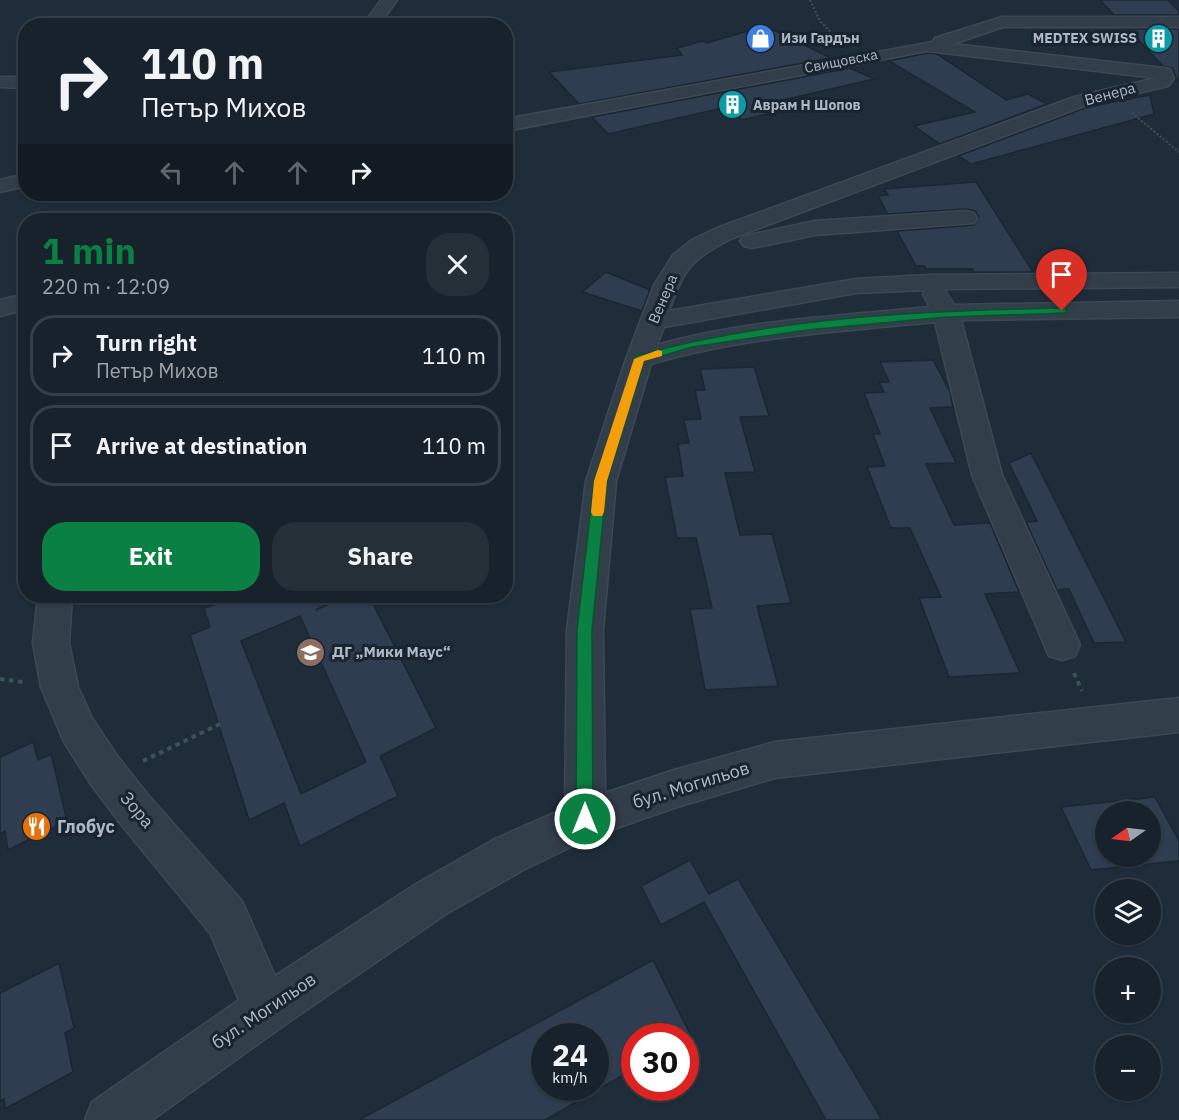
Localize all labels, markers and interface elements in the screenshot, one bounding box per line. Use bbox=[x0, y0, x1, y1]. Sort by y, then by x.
shop icon: Изи Гардън bbox=[744, 22, 776, 54]
building icon: MEDTEX SWISS bbox=[1142, 22, 1174, 54]
place label: Изи Гардън bbox=[781, 29, 859, 47]
place label: MEDTEX SWISS bbox=[1033, 29, 1137, 47]
text: 110 m bbox=[141, 36, 264, 91]
icon: right bbox=[42, 42, 120, 120]
street label: Свищовска bbox=[803, 45, 880, 77]
street label: Венера bbox=[1082, 78, 1137, 109]
text: Петър Михов bbox=[141, 89, 307, 124]
building icon: Аврам Н Шопов bbox=[716, 89, 748, 121]
place label: Аврам Н Шопов bbox=[753, 96, 861, 114]
icon: left bbox=[155, 156, 188, 189]
icon: ahead bbox=[218, 156, 251, 189]
icon: ahead bbox=[281, 156, 314, 189]
icon: right bbox=[344, 156, 377, 189]
text: 1 min bbox=[42, 227, 136, 274]
button: close bbox=[426, 233, 489, 296]
pin bbox=[1036, 249, 1087, 311]
icon: arrive bbox=[1045, 258, 1078, 291]
street label: Венера bbox=[644, 271, 681, 326]
text: 220 m · 12:09 bbox=[42, 273, 170, 300]
text: Turn right bbox=[96, 328, 197, 357]
icon: right bbox=[45, 339, 78, 372]
text: 110 m bbox=[422, 341, 486, 370]
text: Петър Михов bbox=[96, 357, 219, 384]
icon: arrive bbox=[45, 429, 78, 462]
text: Arrive at destination bbox=[96, 431, 307, 460]
text: 110 m bbox=[422, 431, 486, 460]
button: Exit bbox=[42, 522, 260, 591]
button: Share bbox=[272, 522, 489, 591]
school or university icon: ДГ „Мики Маус“ bbox=[295, 636, 327, 668]
place label: ДГ „Мики Маус“ bbox=[332, 642, 451, 661]
street label: бул. Могильов bbox=[630, 756, 752, 813]
street label: Зора bbox=[115, 787, 160, 833]
position arrow bbox=[553, 787, 617, 851]
north arrow bbox=[1095, 801, 1161, 867]
map controls bbox=[1095, 801, 1161, 1101]
restaurant icon: Глобус bbox=[20, 811, 52, 843]
place label: Глобус bbox=[57, 815, 115, 838]
button: layers bbox=[1095, 879, 1161, 945]
button: + bbox=[1095, 957, 1161, 1023]
street label: бул. Могильов bbox=[207, 967, 320, 1054]
speed limit sign: 30 bbox=[621, 1023, 699, 1101]
text: 24 bbox=[552, 1035, 588, 1074]
button: − bbox=[1095, 1035, 1161, 1101]
text: km/h bbox=[552, 1068, 588, 1087]

